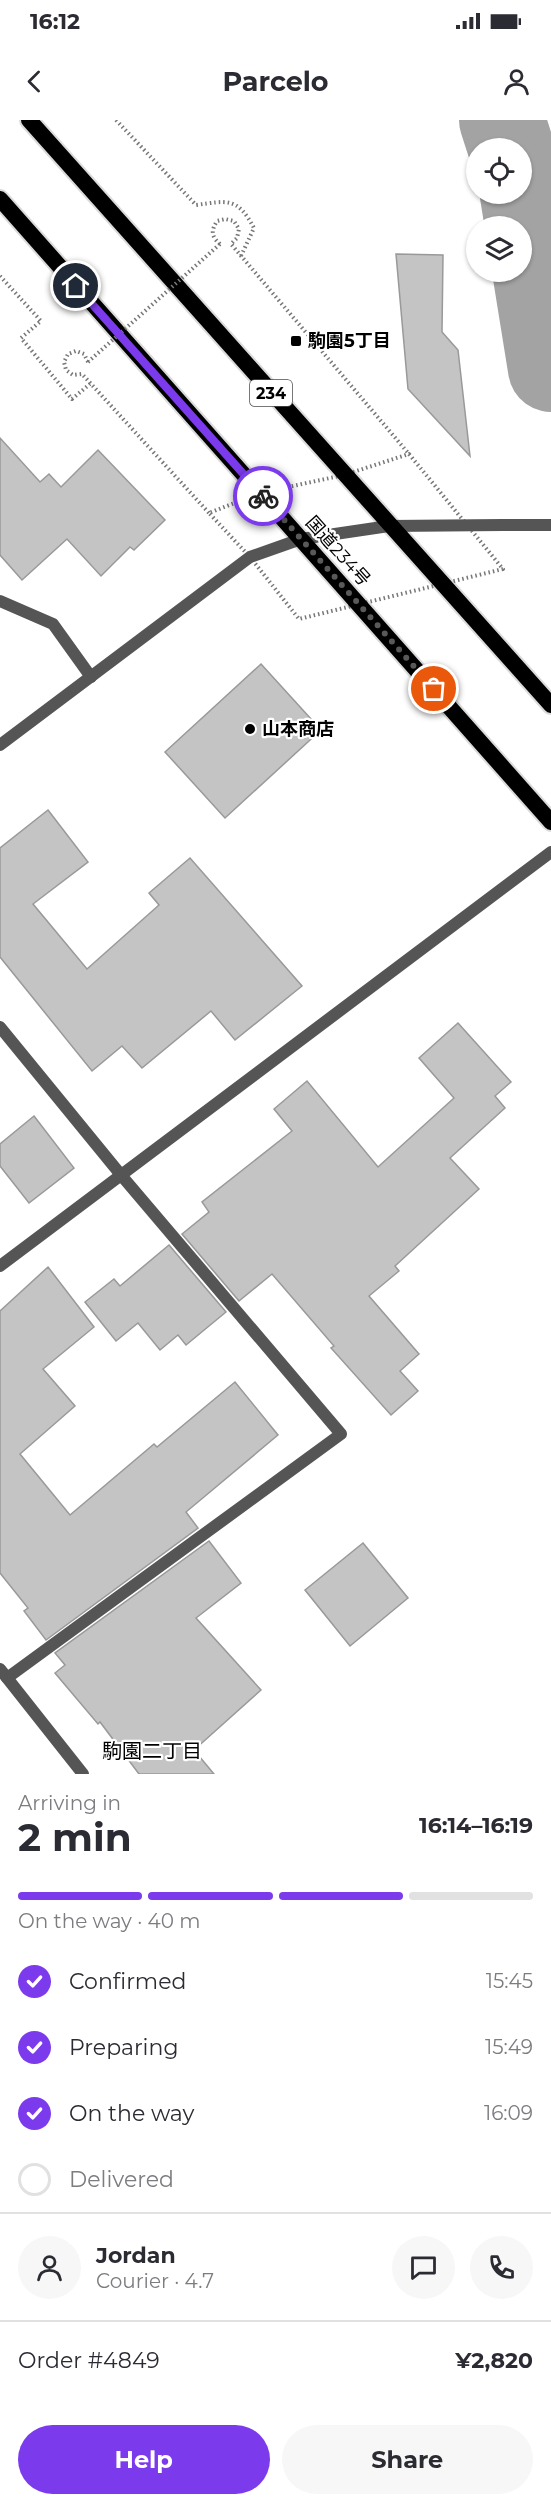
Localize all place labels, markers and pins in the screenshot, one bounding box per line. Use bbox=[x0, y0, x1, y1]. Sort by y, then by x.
pin bbox=[50, 260, 101, 311]
place label: 駒園5丁目 bbox=[308, 330, 391, 352]
marker: 駒園5丁目 bbox=[289, 334, 303, 348]
pin bbox=[408, 663, 459, 714]
place label: 山本商店 bbox=[262, 718, 334, 740]
marker: 山本商店 bbox=[243, 722, 257, 736]

